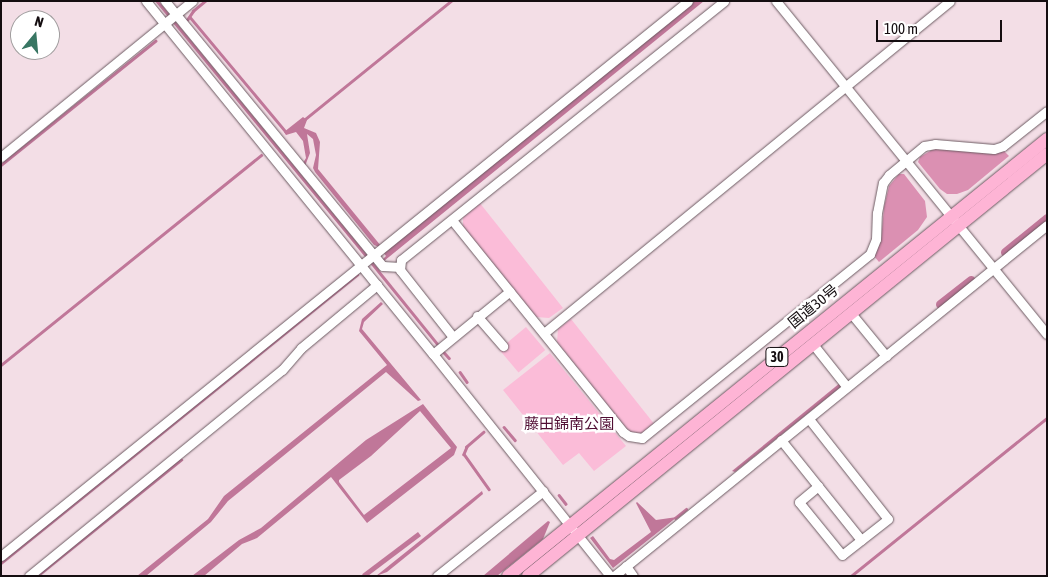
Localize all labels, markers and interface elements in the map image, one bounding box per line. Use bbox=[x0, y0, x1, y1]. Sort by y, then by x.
north arrow bbox=[10, 10, 60, 60]
scale bar bbox=[878, 10, 1004, 42]
text: N bbox=[33, 13, 45, 30]
text: 100 m bbox=[884, 20, 918, 37]
street label: 国道30号 bbox=[784, 280, 842, 332]
road number: 30 bbox=[764, 346, 790, 368]
park label: 藤田錦南公園 bbox=[524, 415, 614, 433]

